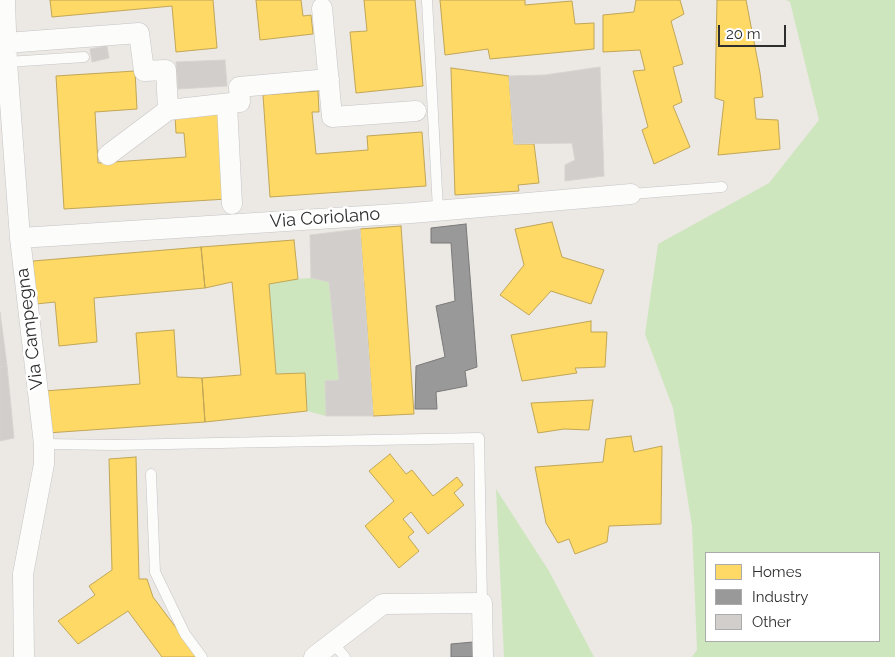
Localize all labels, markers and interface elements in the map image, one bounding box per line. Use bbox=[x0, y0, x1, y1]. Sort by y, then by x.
scale bar bbox=[720, 15, 788, 47]
text: 20 m bbox=[726, 25, 761, 43]
street label: Via Coriolano bbox=[269, 203, 381, 233]
street label: Via Campegna bbox=[12, 267, 48, 391]
legend bbox=[705, 552, 880, 642]
text: Homes bbox=[752, 563, 802, 581]
text: Industry bbox=[752, 588, 808, 606]
text: Other bbox=[752, 613, 791, 631]

